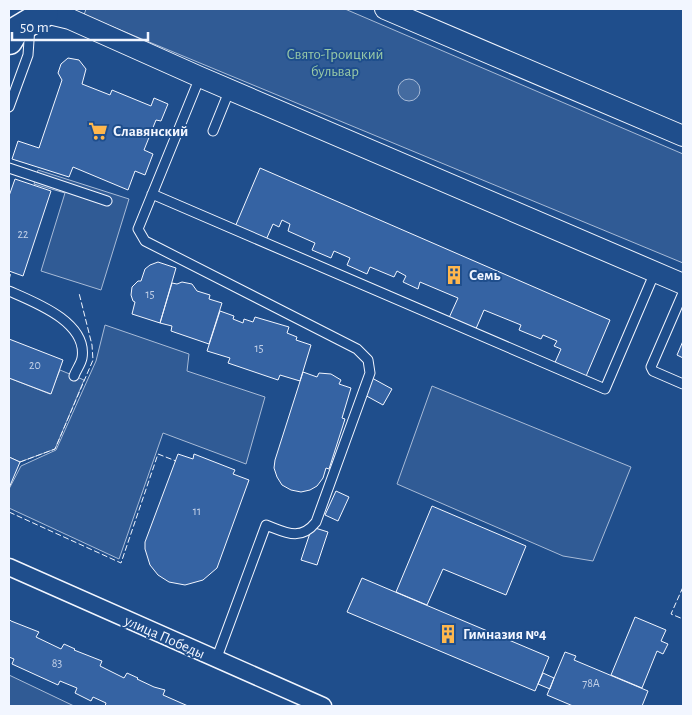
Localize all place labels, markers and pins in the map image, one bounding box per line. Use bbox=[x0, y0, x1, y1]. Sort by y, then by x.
supermarket icon: Славянский bbox=[87, 120, 109, 142]
place label: Славянский bbox=[113, 124, 188, 139]
building icon: Семь bbox=[443, 264, 465, 286]
place label: Семь bbox=[469, 268, 500, 283]
building icon: Гимназия №4 bbox=[437, 623, 459, 645]
place label: Гимназия №4 bbox=[463, 627, 547, 642]

